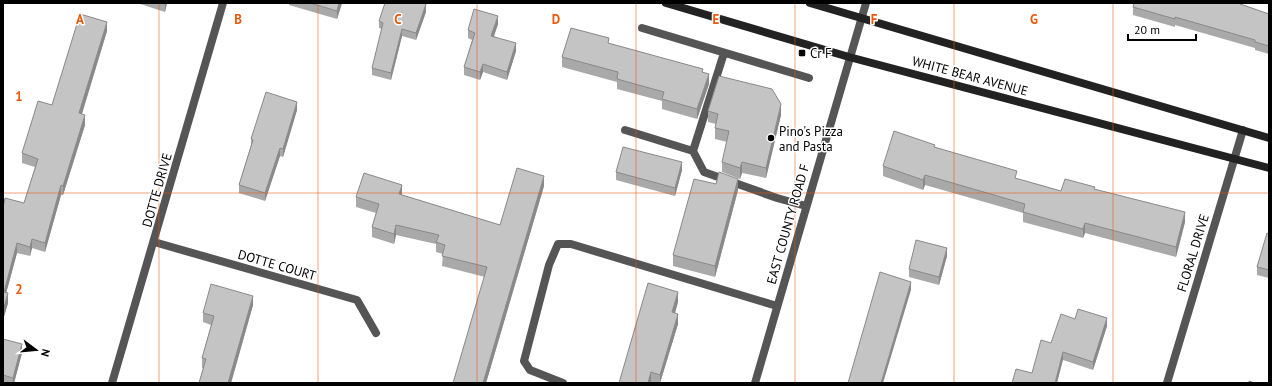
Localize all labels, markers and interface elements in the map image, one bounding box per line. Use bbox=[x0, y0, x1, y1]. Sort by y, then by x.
text: A bbox=[76, 11, 84, 28]
text: B bbox=[234, 11, 242, 28]
text: C bbox=[394, 11, 402, 28]
text: D bbox=[552, 11, 560, 28]
text: E bbox=[713, 11, 720, 28]
text: F bbox=[871, 11, 878, 28]
text: G bbox=[1030, 11, 1038, 28]
scale bar bbox=[1128, 16, 1196, 42]
text: 20 m bbox=[1134, 22, 1160, 37]
place label: Cr F bbox=[810, 45, 832, 62]
marker: Cr F bbox=[797, 48, 807, 58]
street label: WHITE BEAR AVENUE bbox=[910, 52, 1030, 100]
text: 1 bbox=[15, 88, 23, 105]
place label: Pino's Pizza and Pasta bbox=[779, 123, 843, 155]
marker: Pino's Pizza and Pasta bbox=[766, 133, 776, 143]
street label: DOTTE DRIVE bbox=[138, 151, 176, 229]
street label: EAST COUNTY ROAD F bbox=[763, 162, 813, 286]
street label: FLORAL DRIVE bbox=[1173, 212, 1213, 294]
street label: DOTTE COURT bbox=[236, 246, 318, 284]
text: 2 bbox=[15, 281, 23, 298]
north arrow bbox=[16, 330, 56, 370]
text: N bbox=[38, 347, 53, 358]

